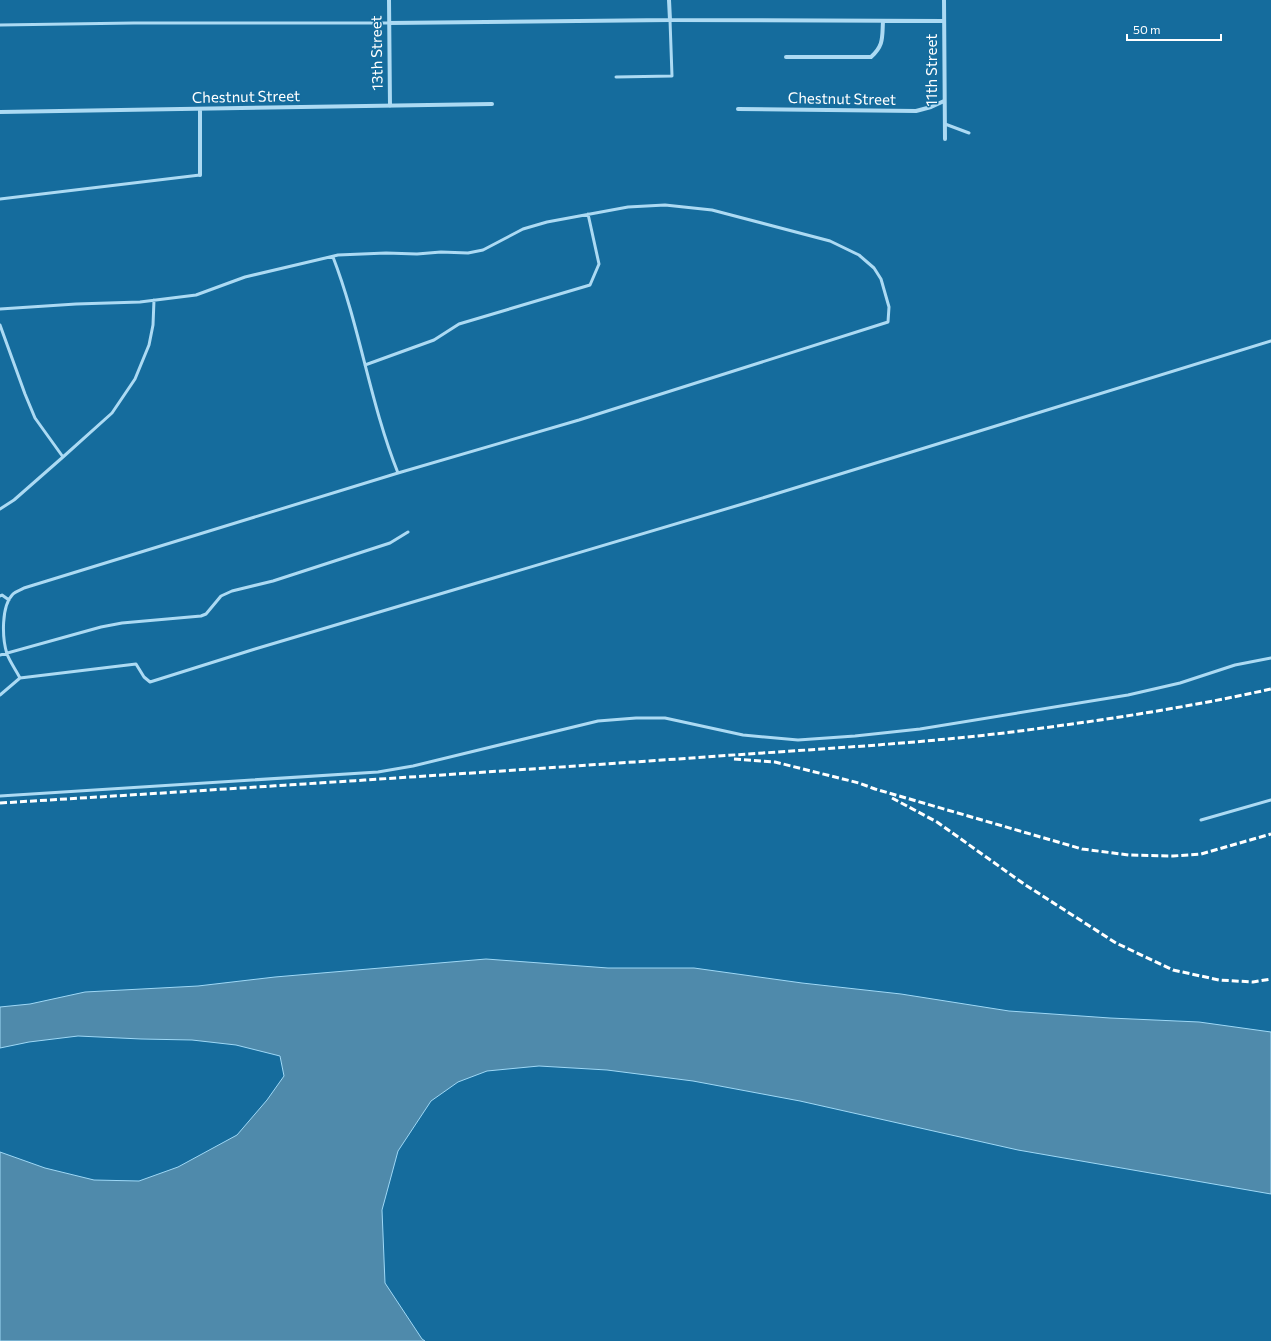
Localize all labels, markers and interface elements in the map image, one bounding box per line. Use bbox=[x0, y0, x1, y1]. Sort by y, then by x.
street label: 13th Street bbox=[366, 15, 386, 91]
scale bar bbox=[1127, 16, 1221, 42]
text: 50 m bbox=[1133, 22, 1161, 36]
street label: 11th Street bbox=[922, 34, 940, 106]
street label: Chestnut Street bbox=[192, 86, 300, 106]
street label: Chestnut Street bbox=[788, 88, 896, 108]

